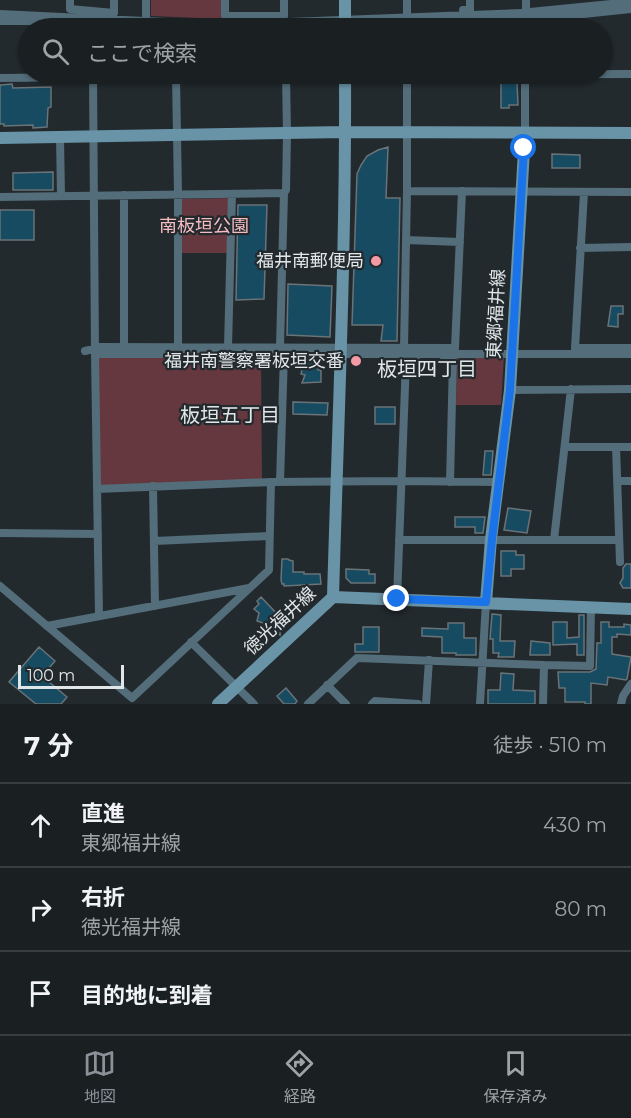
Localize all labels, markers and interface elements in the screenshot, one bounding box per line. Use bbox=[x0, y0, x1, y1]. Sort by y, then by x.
search box bbox=[18, 18, 613, 84]
icon: search bbox=[39, 35, 72, 68]
text: ここで検索 bbox=[87, 40, 197, 67]
route start bbox=[510, 134, 536, 160]
park label: 南板垣公園 bbox=[159, 215, 249, 237]
place label: 福井南郵便局 bbox=[256, 250, 364, 272]
marker: 福井南郵便局 bbox=[369, 254, 383, 268]
street label: 東郷福井線 bbox=[483, 268, 509, 360]
place label: 福井南警察署板垣交番 bbox=[164, 350, 344, 372]
marker: 福井南警察署板垣交番 bbox=[349, 354, 363, 368]
district label: 板垣四丁目 bbox=[377, 357, 477, 381]
district label: 板垣五丁目 bbox=[180, 403, 280, 427]
street label: 徳光福井線 bbox=[240, 582, 320, 660]
route end bbox=[383, 585, 409, 611]
scale bar bbox=[18, 662, 124, 690]
text: 100 m bbox=[27, 666, 75, 685]
text: 7 分 bbox=[24, 730, 73, 762]
text: 徒歩 · 510 m bbox=[493, 733, 607, 757]
text: 直進 bbox=[81, 800, 125, 827]
icon: ahead bbox=[24, 809, 57, 842]
text: 430 m bbox=[543, 813, 607, 837]
text: 東郷福井線 bbox=[81, 831, 181, 855]
text: 右折 bbox=[81, 884, 125, 911]
icon: right bbox=[24, 893, 57, 926]
text: 80 m bbox=[555, 897, 607, 921]
text: 徳光福井線 bbox=[81, 915, 181, 939]
icon: arrive bbox=[24, 977, 57, 1010]
text: 目的地に到着 bbox=[81, 982, 213, 1009]
tab: 地図 bbox=[83, 1047, 116, 1107]
tab: 経路 bbox=[283, 1047, 316, 1107]
tab: 保存済み bbox=[483, 1047, 547, 1107]

